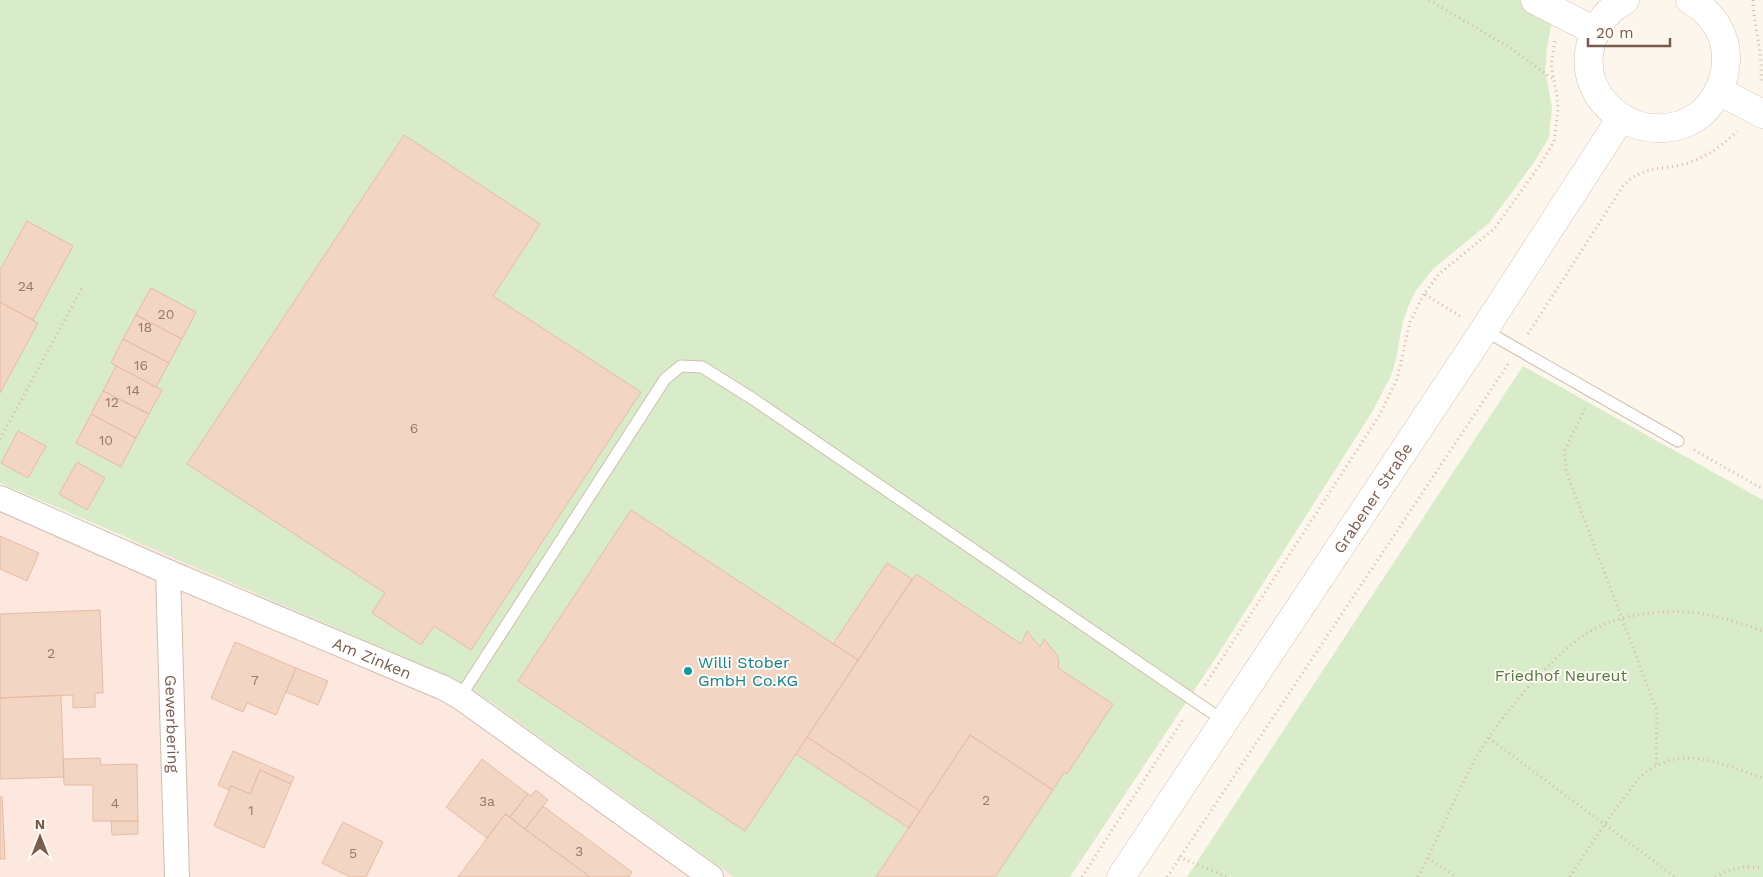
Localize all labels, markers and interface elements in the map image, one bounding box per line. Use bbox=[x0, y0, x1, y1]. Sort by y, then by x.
scale bar bbox=[1588, 15, 1670, 47]
text: 20 m bbox=[1596, 24, 1634, 42]
house number: 24 bbox=[18, 278, 34, 294]
house number: 20 bbox=[158, 306, 174, 322]
house number: 18 bbox=[138, 319, 152, 335]
house number: 16 bbox=[134, 357, 148, 373]
house number: 14 bbox=[126, 382, 140, 398]
house number: 12 bbox=[105, 394, 119, 410]
house number: 6 bbox=[410, 420, 418, 436]
house number: 10 bbox=[99, 432, 113, 448]
street label: Grabener Straße bbox=[1330, 439, 1416, 557]
street label: Am Zinken bbox=[330, 633, 414, 683]
house number: 2 bbox=[47, 645, 55, 661]
place label: Willi Stober GmbH Co.KG bbox=[698, 653, 798, 690]
marker: Willi Stober GmbH Co.KG bbox=[682, 665, 694, 677]
park label: Friedhof Neureut bbox=[1495, 666, 1628, 685]
house number: 7 bbox=[251, 672, 259, 688]
street label: Gewerbering bbox=[161, 675, 183, 774]
house number: 2 bbox=[982, 792, 990, 808]
house number: 3a bbox=[479, 793, 495, 809]
house number: 4 bbox=[111, 795, 119, 811]
house number: 1 bbox=[248, 802, 254, 818]
north arrow bbox=[15, 812, 65, 862]
text: N bbox=[35, 816, 45, 832]
house number: 3 bbox=[575, 843, 583, 859]
house number: 5 bbox=[349, 845, 357, 861]

